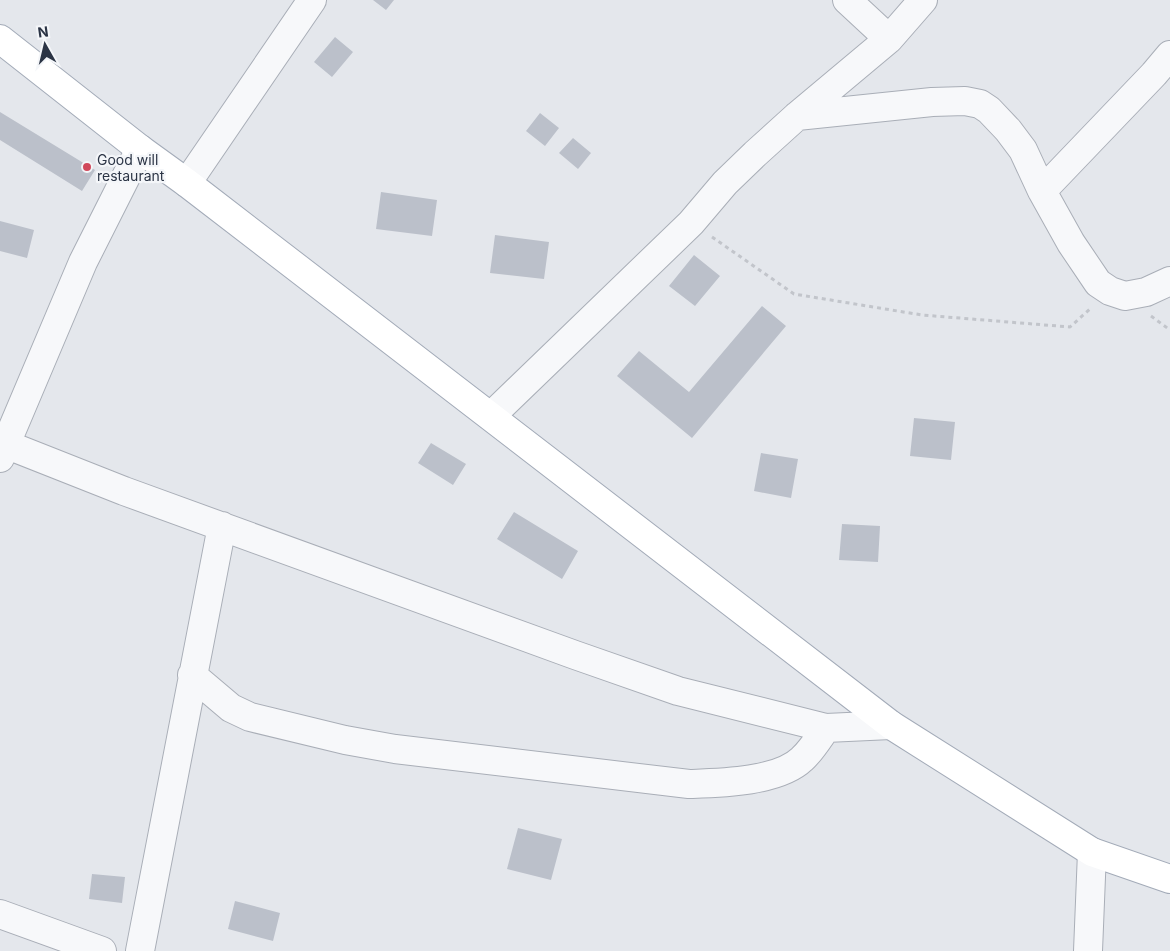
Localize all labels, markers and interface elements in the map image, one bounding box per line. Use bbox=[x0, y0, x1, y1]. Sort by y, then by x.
north arrow bbox=[20, 20, 70, 70]
text: N bbox=[37, 22, 50, 41]
place label: Good will restaurant bbox=[97, 151, 165, 184]
marker: Good will restaurant bbox=[81, 161, 93, 173]

